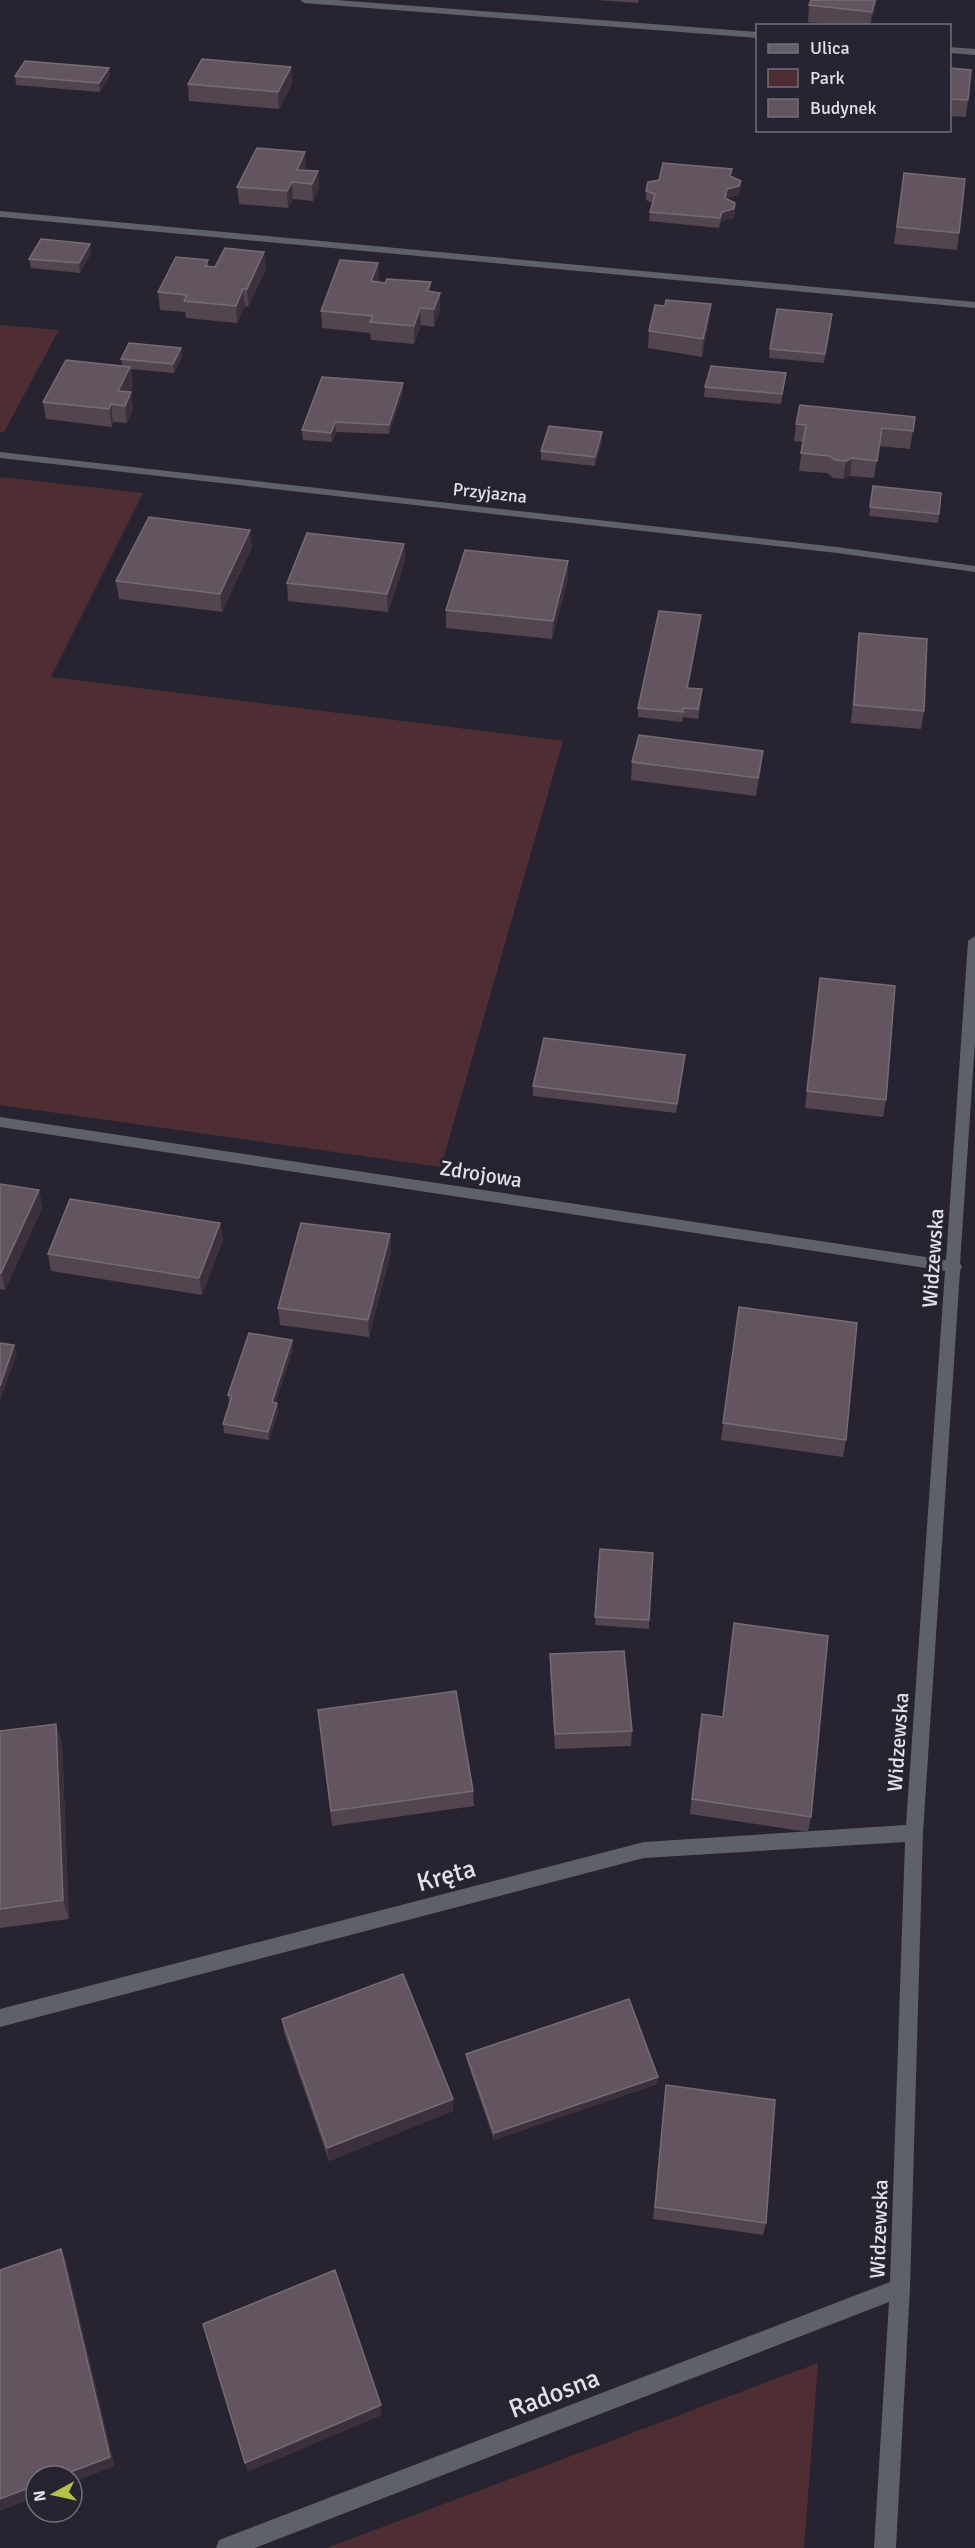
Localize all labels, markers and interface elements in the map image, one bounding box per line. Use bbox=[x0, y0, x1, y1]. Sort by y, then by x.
legend bbox=[756, 24, 951, 132]
text: Ulica bbox=[810, 37, 850, 59]
text: Park bbox=[810, 67, 845, 89]
text: Budynek bbox=[810, 97, 877, 119]
street label: Przyjazna bbox=[452, 478, 528, 508]
street label: Zdrojowa bbox=[438, 1155, 524, 1193]
street label: Widzewska bbox=[917, 1207, 949, 1309]
street label: Widzewska bbox=[882, 1691, 914, 1793]
street label: Kręta bbox=[413, 1853, 479, 1899]
street label: Widzewska bbox=[864, 2179, 894, 2279]
street label: Radosna bbox=[504, 2362, 604, 2426]
north arrow bbox=[24, 2464, 84, 2524]
text: N bbox=[29, 2489, 51, 2503]

